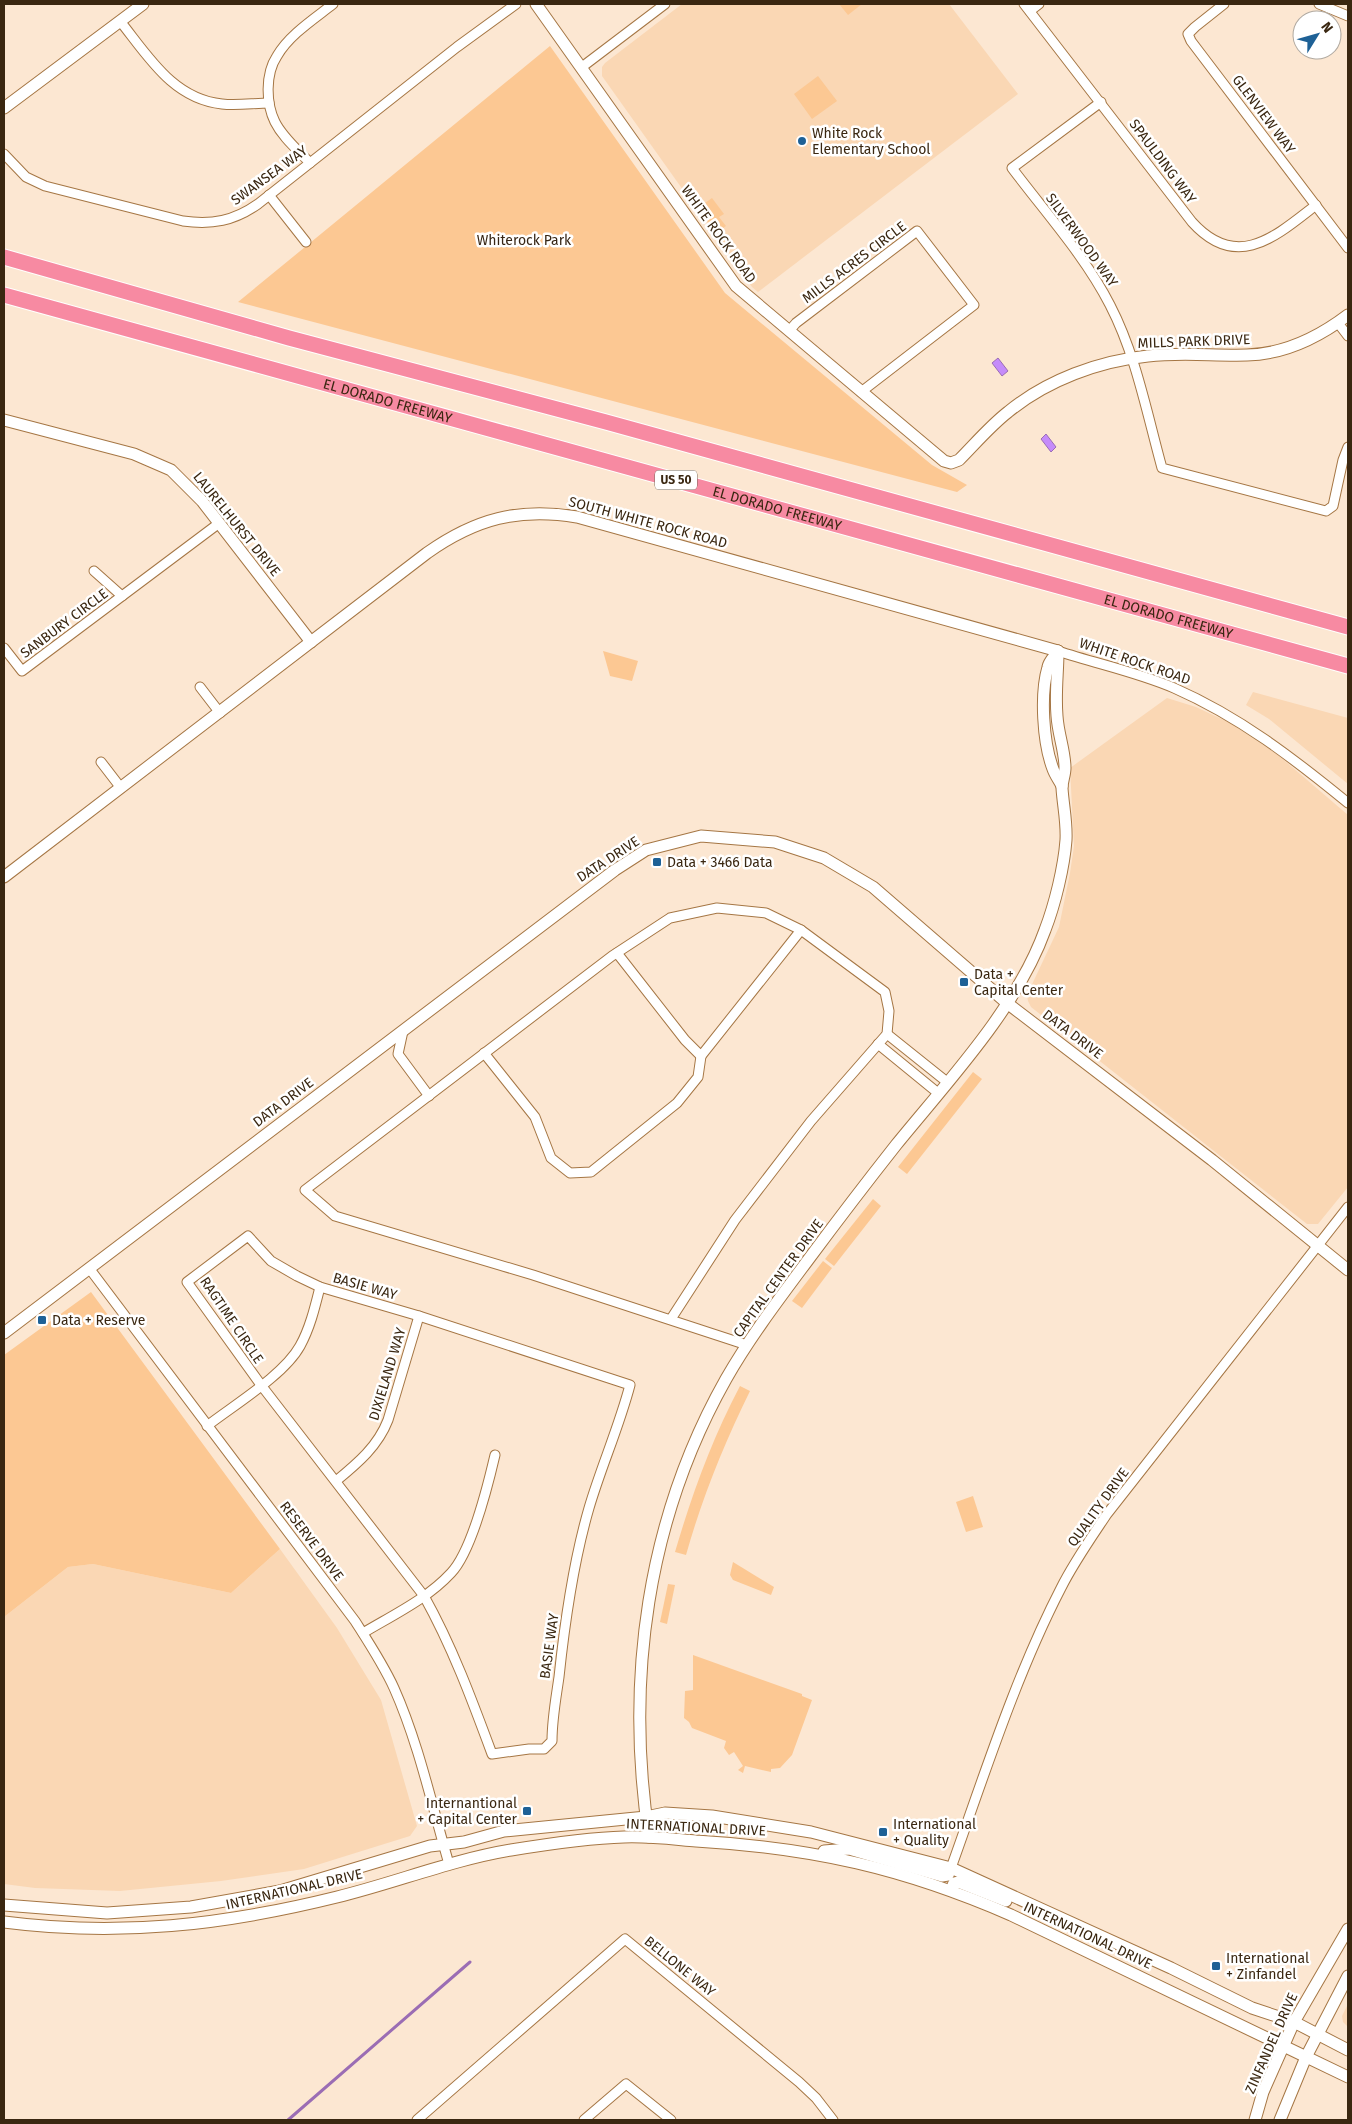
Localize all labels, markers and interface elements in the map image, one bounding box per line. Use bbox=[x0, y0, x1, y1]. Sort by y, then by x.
north arrow bbox=[1292, 10, 1342, 60]
text: N bbox=[1317, 19, 1337, 36]
street label: GLENVIEW WAY bbox=[1228, 72, 1299, 157]
street label: SPAULDING WAY bbox=[1125, 116, 1200, 207]
place label: White Rock Elementary School bbox=[812, 125, 930, 158]
marker: White Rock Elementary School bbox=[796, 135, 808, 147]
street label: SWANSEA WAY bbox=[228, 142, 311, 209]
street label: WHITE ROCK ROAD bbox=[678, 182, 760, 286]
street label: SILVERWOOD WAY bbox=[1042, 190, 1121, 291]
street label: MILLS ACRES CIRCLE bbox=[799, 218, 910, 307]
park label: Whiterock Park bbox=[477, 232, 572, 249]
street label: MILLS PARK DRIVE bbox=[1137, 331, 1251, 352]
street label: EL DORADO FREEWAY bbox=[321, 376, 454, 427]
street label: LAURELHURST DRIVE bbox=[189, 469, 284, 580]
road number: US 50 bbox=[655, 470, 697, 490]
street label: EL DORADO FREEWAY bbox=[711, 483, 844, 535]
street label: SOUTH WHITE ROCK ROAD bbox=[567, 493, 729, 552]
street label: SANBURY CIRCLE bbox=[17, 585, 111, 662]
street label: EL DORADO FREEWAY bbox=[1102, 591, 1235, 643]
street label: WHITE ROCK ROAD bbox=[1077, 634, 1193, 688]
street label: DATA DRIVE bbox=[574, 833, 643, 886]
place label: Data + 3466 Data bbox=[667, 854, 773, 871]
marker: Data + 3466 Data bbox=[651, 856, 663, 868]
place label: Data + Capital Center bbox=[974, 966, 1064, 999]
marker: Data + Capital Center bbox=[958, 976, 970, 988]
street label: DATA DRIVE bbox=[1039, 1006, 1106, 1063]
street label: DATA DRIVE bbox=[250, 1074, 317, 1131]
street label: CAPITAL CENTER DRIVE bbox=[730, 1216, 827, 1341]
street label: BASIE WAY bbox=[331, 1269, 399, 1304]
street label: RAGTIME CIRCLE bbox=[196, 1274, 267, 1367]
place label: Data + Reserve bbox=[52, 1312, 145, 1329]
marker: Data + Reserve bbox=[36, 1314, 48, 1326]
street label: DIXIELAND WAY bbox=[365, 1325, 410, 1423]
street label: QUALITY DRIVE bbox=[1064, 1464, 1133, 1550]
street label: RESERVE DRIVE bbox=[276, 1498, 347, 1584]
street label: BASIE WAY bbox=[536, 1612, 563, 1680]
place label: Internantional + Capital Center bbox=[417, 1795, 518, 1828]
marker: Internantional + Capital Center bbox=[521, 1805, 533, 1817]
street label: INTERNATIONAL DRIVE bbox=[626, 1815, 766, 1840]
place label: International + Quality bbox=[893, 1816, 976, 1849]
marker: International + Quality bbox=[877, 1826, 889, 1838]
street label: INTERNATIONAL DRIVE bbox=[224, 1865, 364, 1914]
street label: INTERNATIONAL DRIVE bbox=[1021, 1898, 1155, 1973]
street label: BELLONE WAY bbox=[641, 1933, 719, 2000]
place label: International + Zinfandel bbox=[1226, 1950, 1309, 1983]
marker: International + Zinfandel bbox=[1210, 1960, 1222, 1972]
street label: ZINFANDEL DRIVE bbox=[1242, 1990, 1301, 2096]

